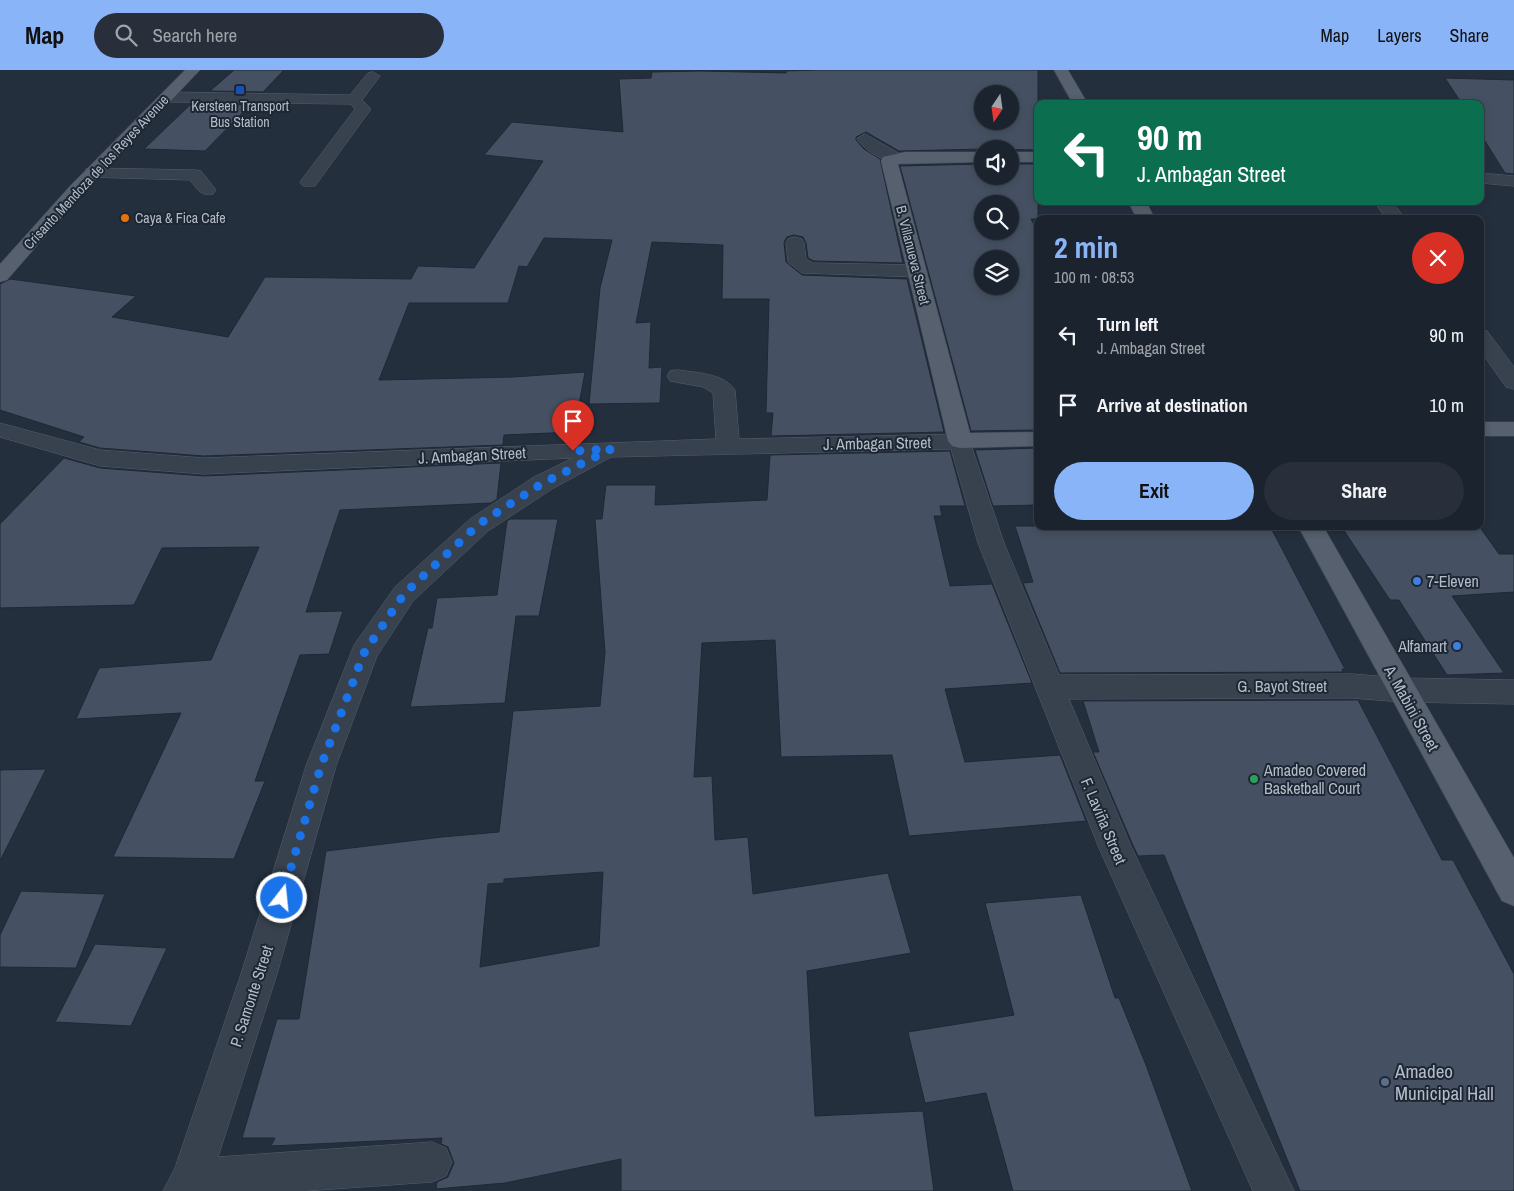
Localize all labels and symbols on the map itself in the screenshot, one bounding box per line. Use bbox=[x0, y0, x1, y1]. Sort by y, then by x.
marker: Kersteen Transport Bus Station bbox=[234, 84, 246, 96]
north arrow bbox=[974, 85, 1019, 130]
street label: Crisanto Mendoza de los Reyes Avenue bbox=[20, 91, 172, 253]
place label: Kersteen Transport Bus Station bbox=[191, 97, 289, 131]
street label: B. Villanueva Street bbox=[892, 204, 934, 306]
place label: Caya & Fica Cafe bbox=[135, 209, 226, 227]
marker: Caya & Fica Cafe bbox=[119, 212, 131, 224]
pin bbox=[552, 400, 594, 451]
street label: J. Ambagan Street bbox=[823, 431, 932, 455]
street label: J. Ambagan Street bbox=[418, 441, 527, 469]
place label: 7-Eleven bbox=[1427, 570, 1479, 592]
marker: 7-Eleven bbox=[1411, 575, 1423, 587]
place label: Alfamart bbox=[1397, 635, 1447, 657]
marker: Alfamart bbox=[1451, 640, 1463, 652]
street label: A. Mabini Street bbox=[1379, 660, 1445, 755]
street label: G. Bayot Street bbox=[1237, 675, 1327, 697]
place label: Amadeo Covered Basketball Court bbox=[1263, 759, 1366, 799]
marker: Amadeo Covered Basketball Court bbox=[1248, 773, 1260, 785]
street label: F. Laviña Street bbox=[1076, 774, 1132, 868]
position arrow bbox=[255, 871, 307, 923]
street label: P. Samonte Street bbox=[224, 942, 278, 1050]
place label: Amadeo Municipal Hall bbox=[1394, 1058, 1494, 1106]
marker: Amadeo Municipal Hall bbox=[1379, 1076, 1391, 1088]

